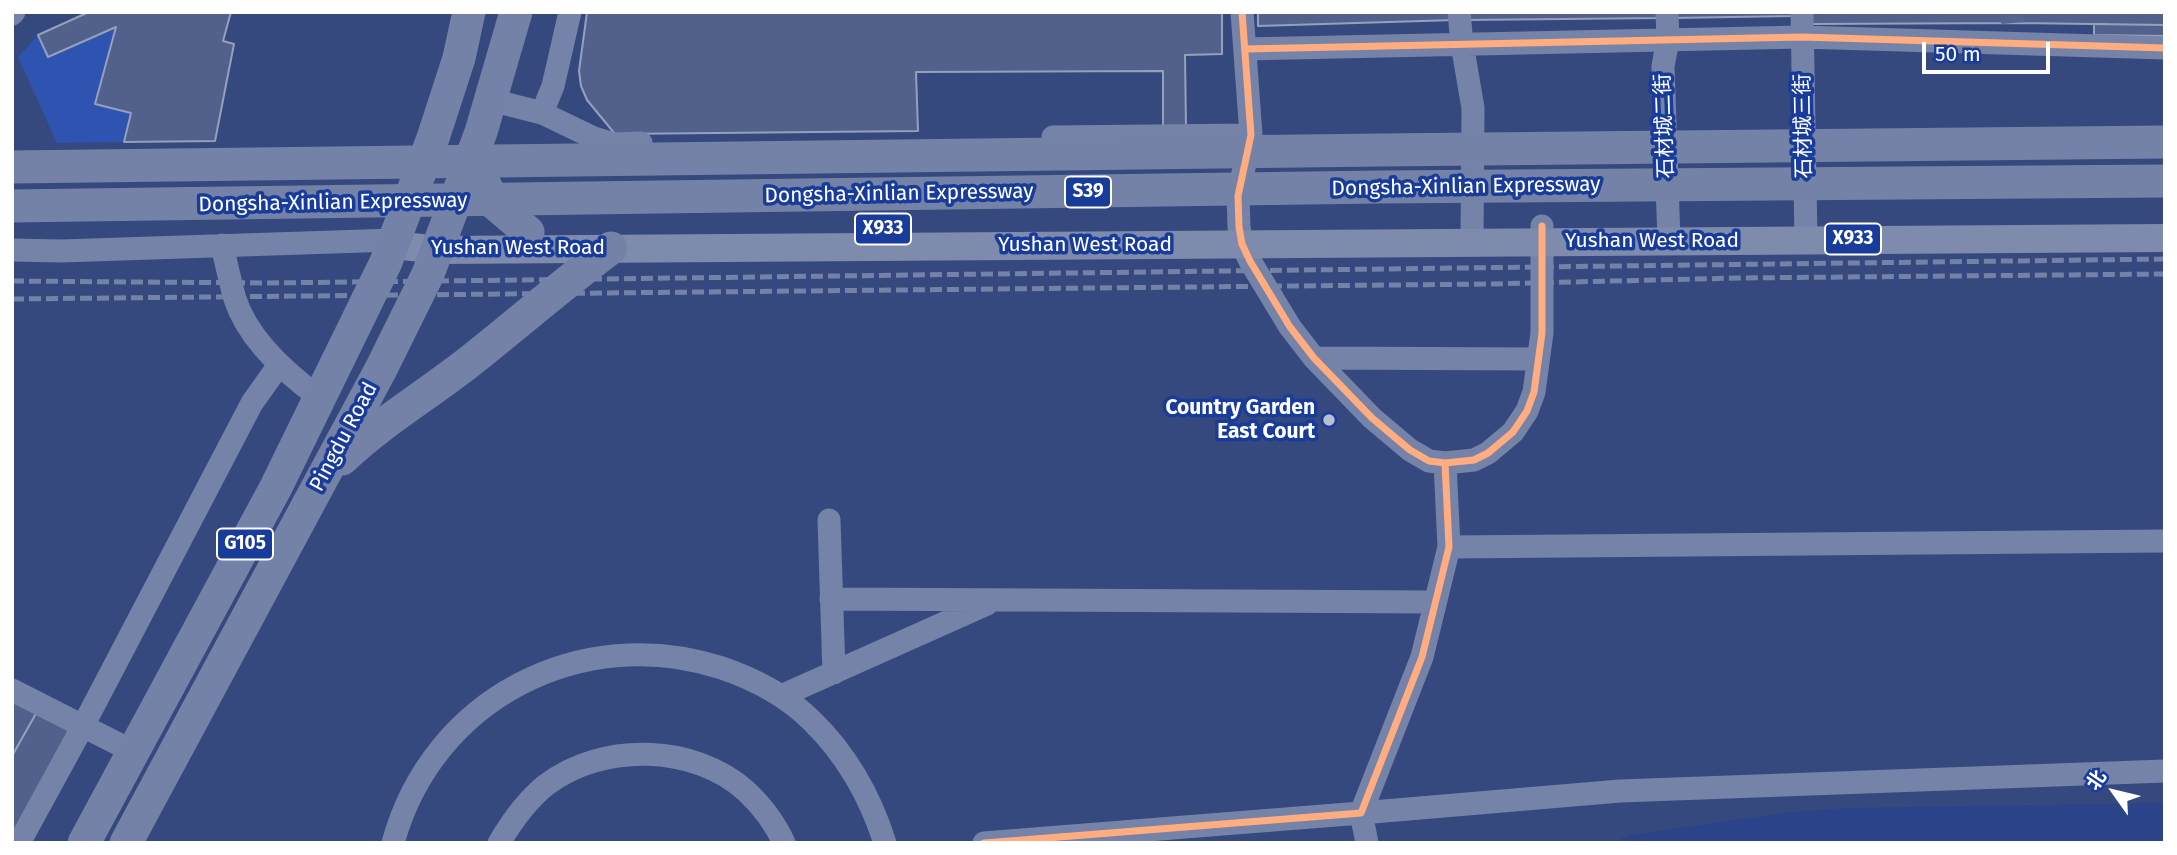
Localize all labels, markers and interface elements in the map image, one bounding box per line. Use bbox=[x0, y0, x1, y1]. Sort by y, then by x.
scale bar bbox=[1925, 28, 2053, 72]
text: 50 m bbox=[1935, 41, 1981, 67]
street label: 石材城二街 bbox=[1651, 73, 1679, 179]
street label: 石材城三街 bbox=[1790, 73, 1818, 179]
street label: Dongsha-Xinlian Expressway bbox=[1331, 172, 1601, 202]
road number: S39 bbox=[1065, 176, 1111, 208]
street label: Dongsha-Xinlian Expressway bbox=[764, 179, 1034, 209]
street label: Dongsha-Xinlian Expressway bbox=[198, 188, 468, 218]
road number: X933 bbox=[855, 214, 911, 244]
road number: X933 bbox=[1825, 224, 1881, 255]
street label: Yushan West Road bbox=[1565, 228, 1739, 254]
street label: Yushan West Road bbox=[998, 232, 1172, 258]
street label: Yushan West Road bbox=[431, 235, 605, 261]
street label: Pingdu Road bbox=[305, 378, 383, 496]
place label: Country Garden East Court bbox=[1165, 395, 1315, 445]
marker: Country Garden East Court bbox=[1321, 412, 1337, 428]
road number: G105 bbox=[217, 528, 273, 559]
north arrow bbox=[2079, 757, 2149, 827]
text: 北 bbox=[2081, 766, 2111, 794]

